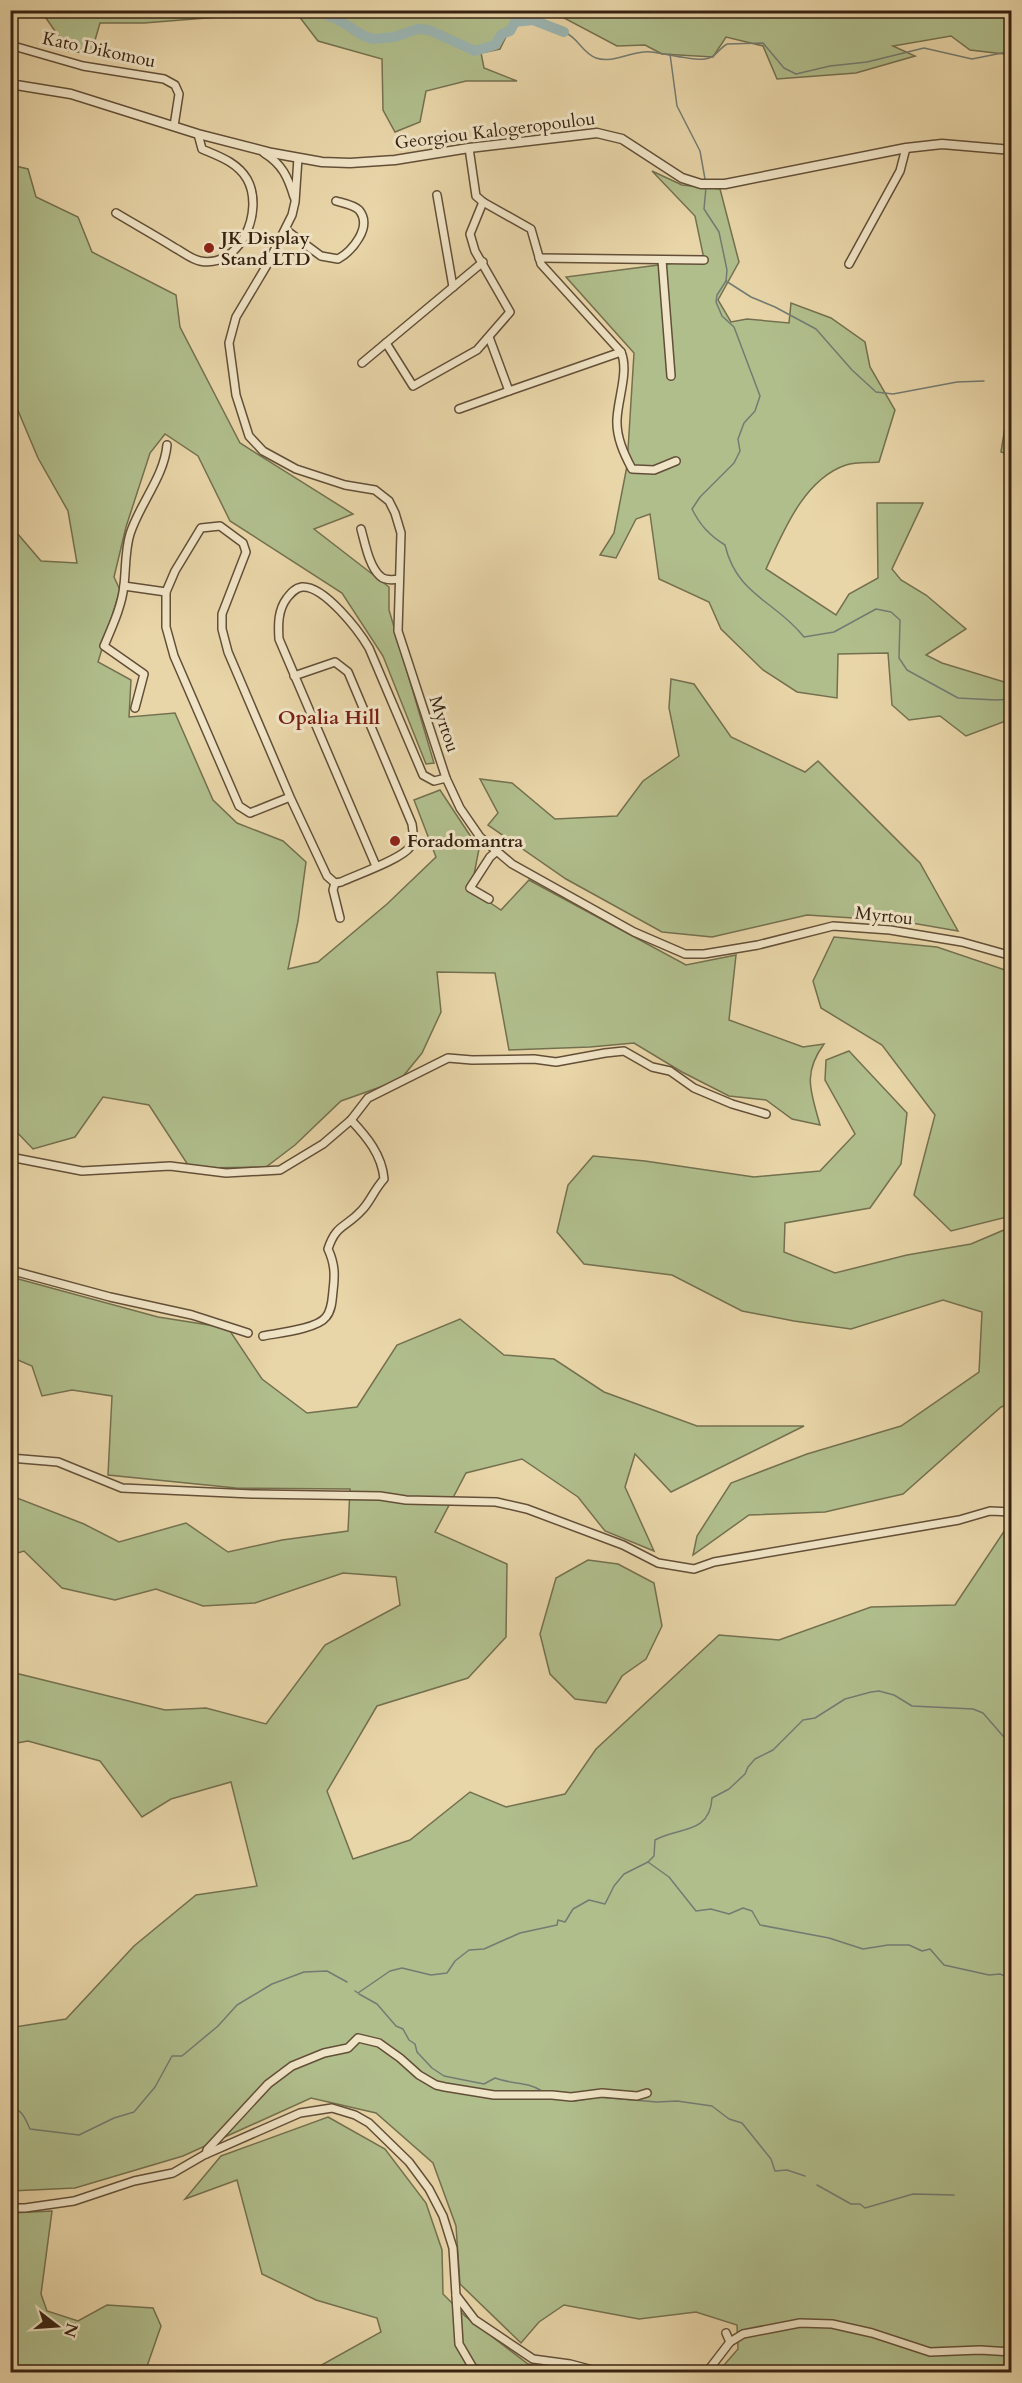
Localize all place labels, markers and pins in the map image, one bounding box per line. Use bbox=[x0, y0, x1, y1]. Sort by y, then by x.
place label: JK Display Stand LTD bbox=[218, 226, 311, 272]
marker: JK Display Stand LTD bbox=[202, 241, 216, 255]
place label: Foradomantra bbox=[407, 829, 523, 854]
marker: Foradomantra bbox=[388, 834, 402, 848]

